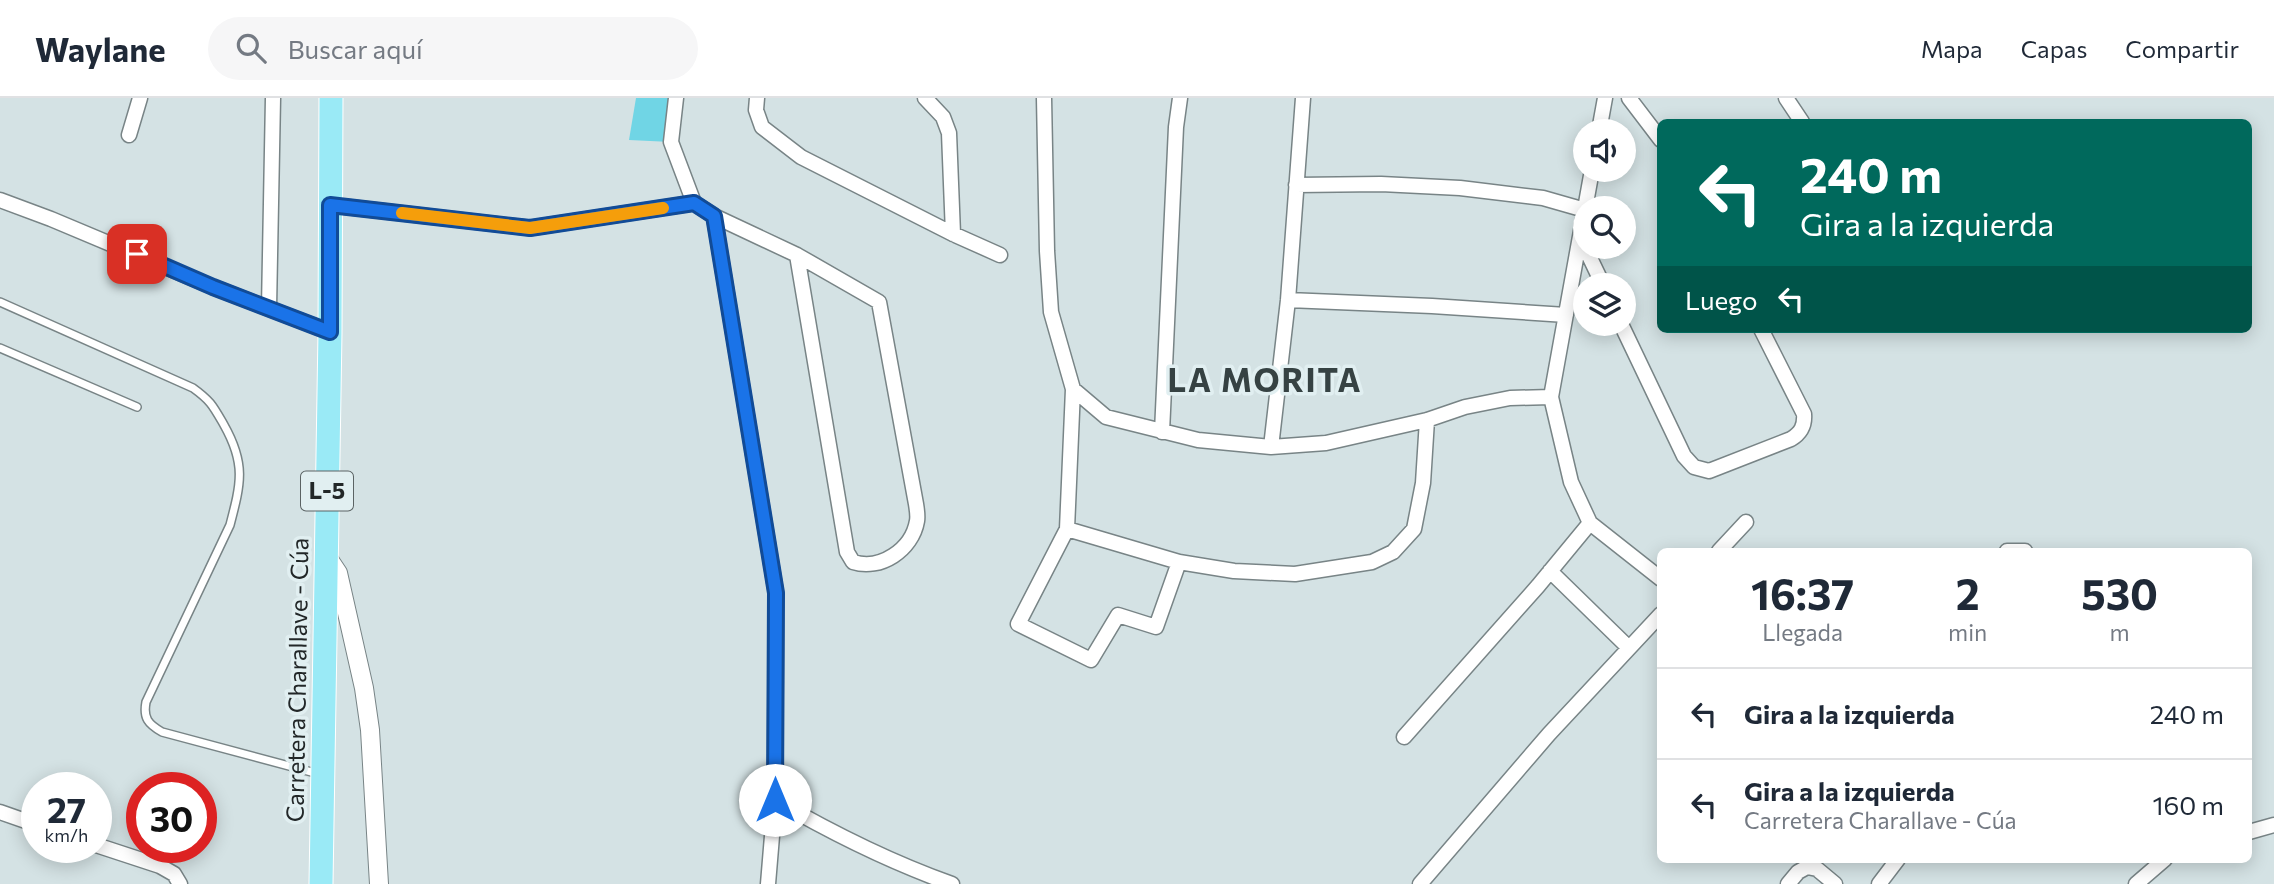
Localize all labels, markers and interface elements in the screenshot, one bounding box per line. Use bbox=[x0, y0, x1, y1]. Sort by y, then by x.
search box bbox=[208, 17, 698, 80]
text: Waylane bbox=[35, 28, 166, 69]
icon: search bbox=[232, 29, 270, 67]
text: Buscar aquí bbox=[288, 33, 423, 64]
text: Mapa bbox=[1921, 34, 1983, 63]
text: Capas bbox=[2021, 34, 2087, 63]
text: Compartir bbox=[2125, 34, 2239, 63]
map controls bbox=[1573, 119, 1636, 336]
button: sound bbox=[1573, 119, 1636, 182]
text: 240 m bbox=[1800, 143, 1942, 203]
icon: left bbox=[1685, 147, 1776, 238]
button: search bbox=[1573, 196, 1636, 259]
text: Gira a la izquierda bbox=[1800, 203, 2054, 243]
pin bbox=[107, 224, 167, 284]
icon: arrive bbox=[118, 235, 156, 273]
button: layers bbox=[1573, 273, 1636, 336]
icon: left bbox=[1772, 280, 1810, 318]
text: Luego bbox=[1685, 284, 1758, 315]
district label: LA MORITA bbox=[1167, 359, 1363, 399]
road number: L-5 bbox=[301, 472, 353, 510]
street label: Carretera Charallave - Cúa bbox=[280, 538, 313, 822]
text: 16:37 bbox=[1751, 567, 1854, 619]
text: 2 bbox=[1956, 567, 1980, 619]
text: 530 bbox=[2081, 567, 2158, 619]
text: Llegada bbox=[1762, 618, 1843, 646]
text: min bbox=[1948, 618, 1987, 646]
text: m bbox=[2110, 618, 2130, 646]
icon: left bbox=[1685, 695, 1723, 733]
text: Gira a la izquierda bbox=[1744, 698, 1955, 729]
text: 240 m bbox=[2150, 698, 2224, 729]
position arrow bbox=[738, 763, 812, 837]
speed limit sign: 30 bbox=[126, 772, 217, 863]
text: Gira a la izquierda bbox=[1744, 775, 1955, 806]
icon: left bbox=[1685, 786, 1723, 824]
text: 27 bbox=[47, 787, 86, 830]
text: 160 m bbox=[2152, 789, 2224, 820]
text: Carretera Charallave - Cúa bbox=[1744, 806, 2017, 834]
text: km/h bbox=[45, 824, 88, 846]

